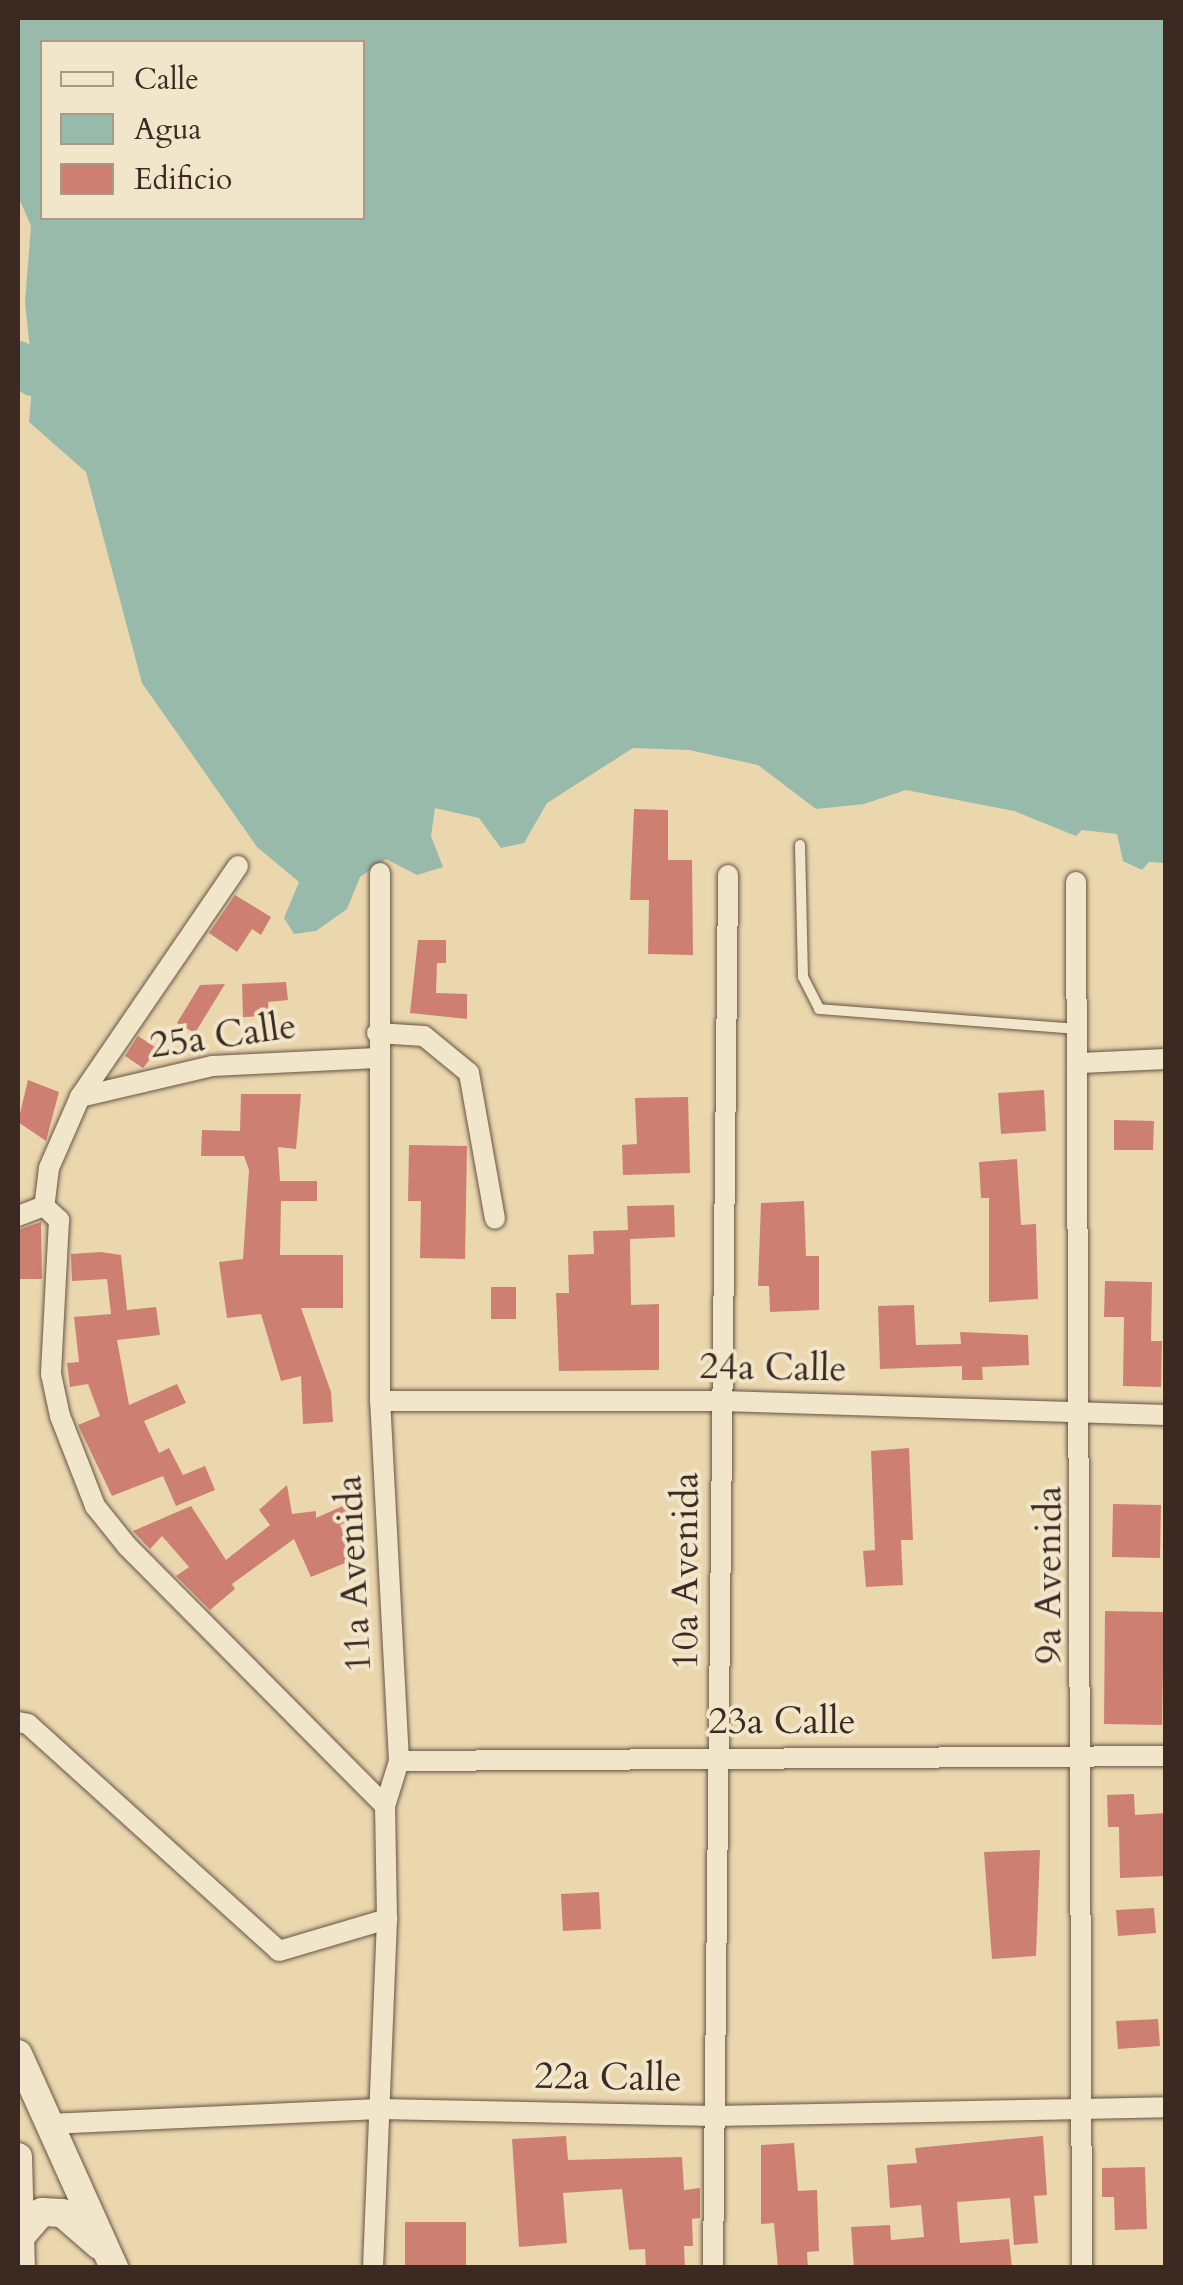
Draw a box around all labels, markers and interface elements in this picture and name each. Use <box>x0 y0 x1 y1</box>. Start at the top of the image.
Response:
legend <box>40 40 365 220</box>
text: Calle <box>134 59 199 100</box>
text: Agua <box>134 109 202 150</box>
text: Edificio <box>134 159 232 200</box>
street label: 25a Calle <box>147 1003 299 1069</box>
street label: 24a Calle <box>699 1344 847 1392</box>
street label: 10a Avenida <box>663 1472 709 1670</box>
street label: 11a Avenida <box>326 1474 382 1674</box>
street label: 9a Avenida <box>1026 1486 1072 1664</box>
street label: 23a Calle <box>708 1699 856 1745</box>
street label: 22a Calle <box>534 2054 682 2102</box>

